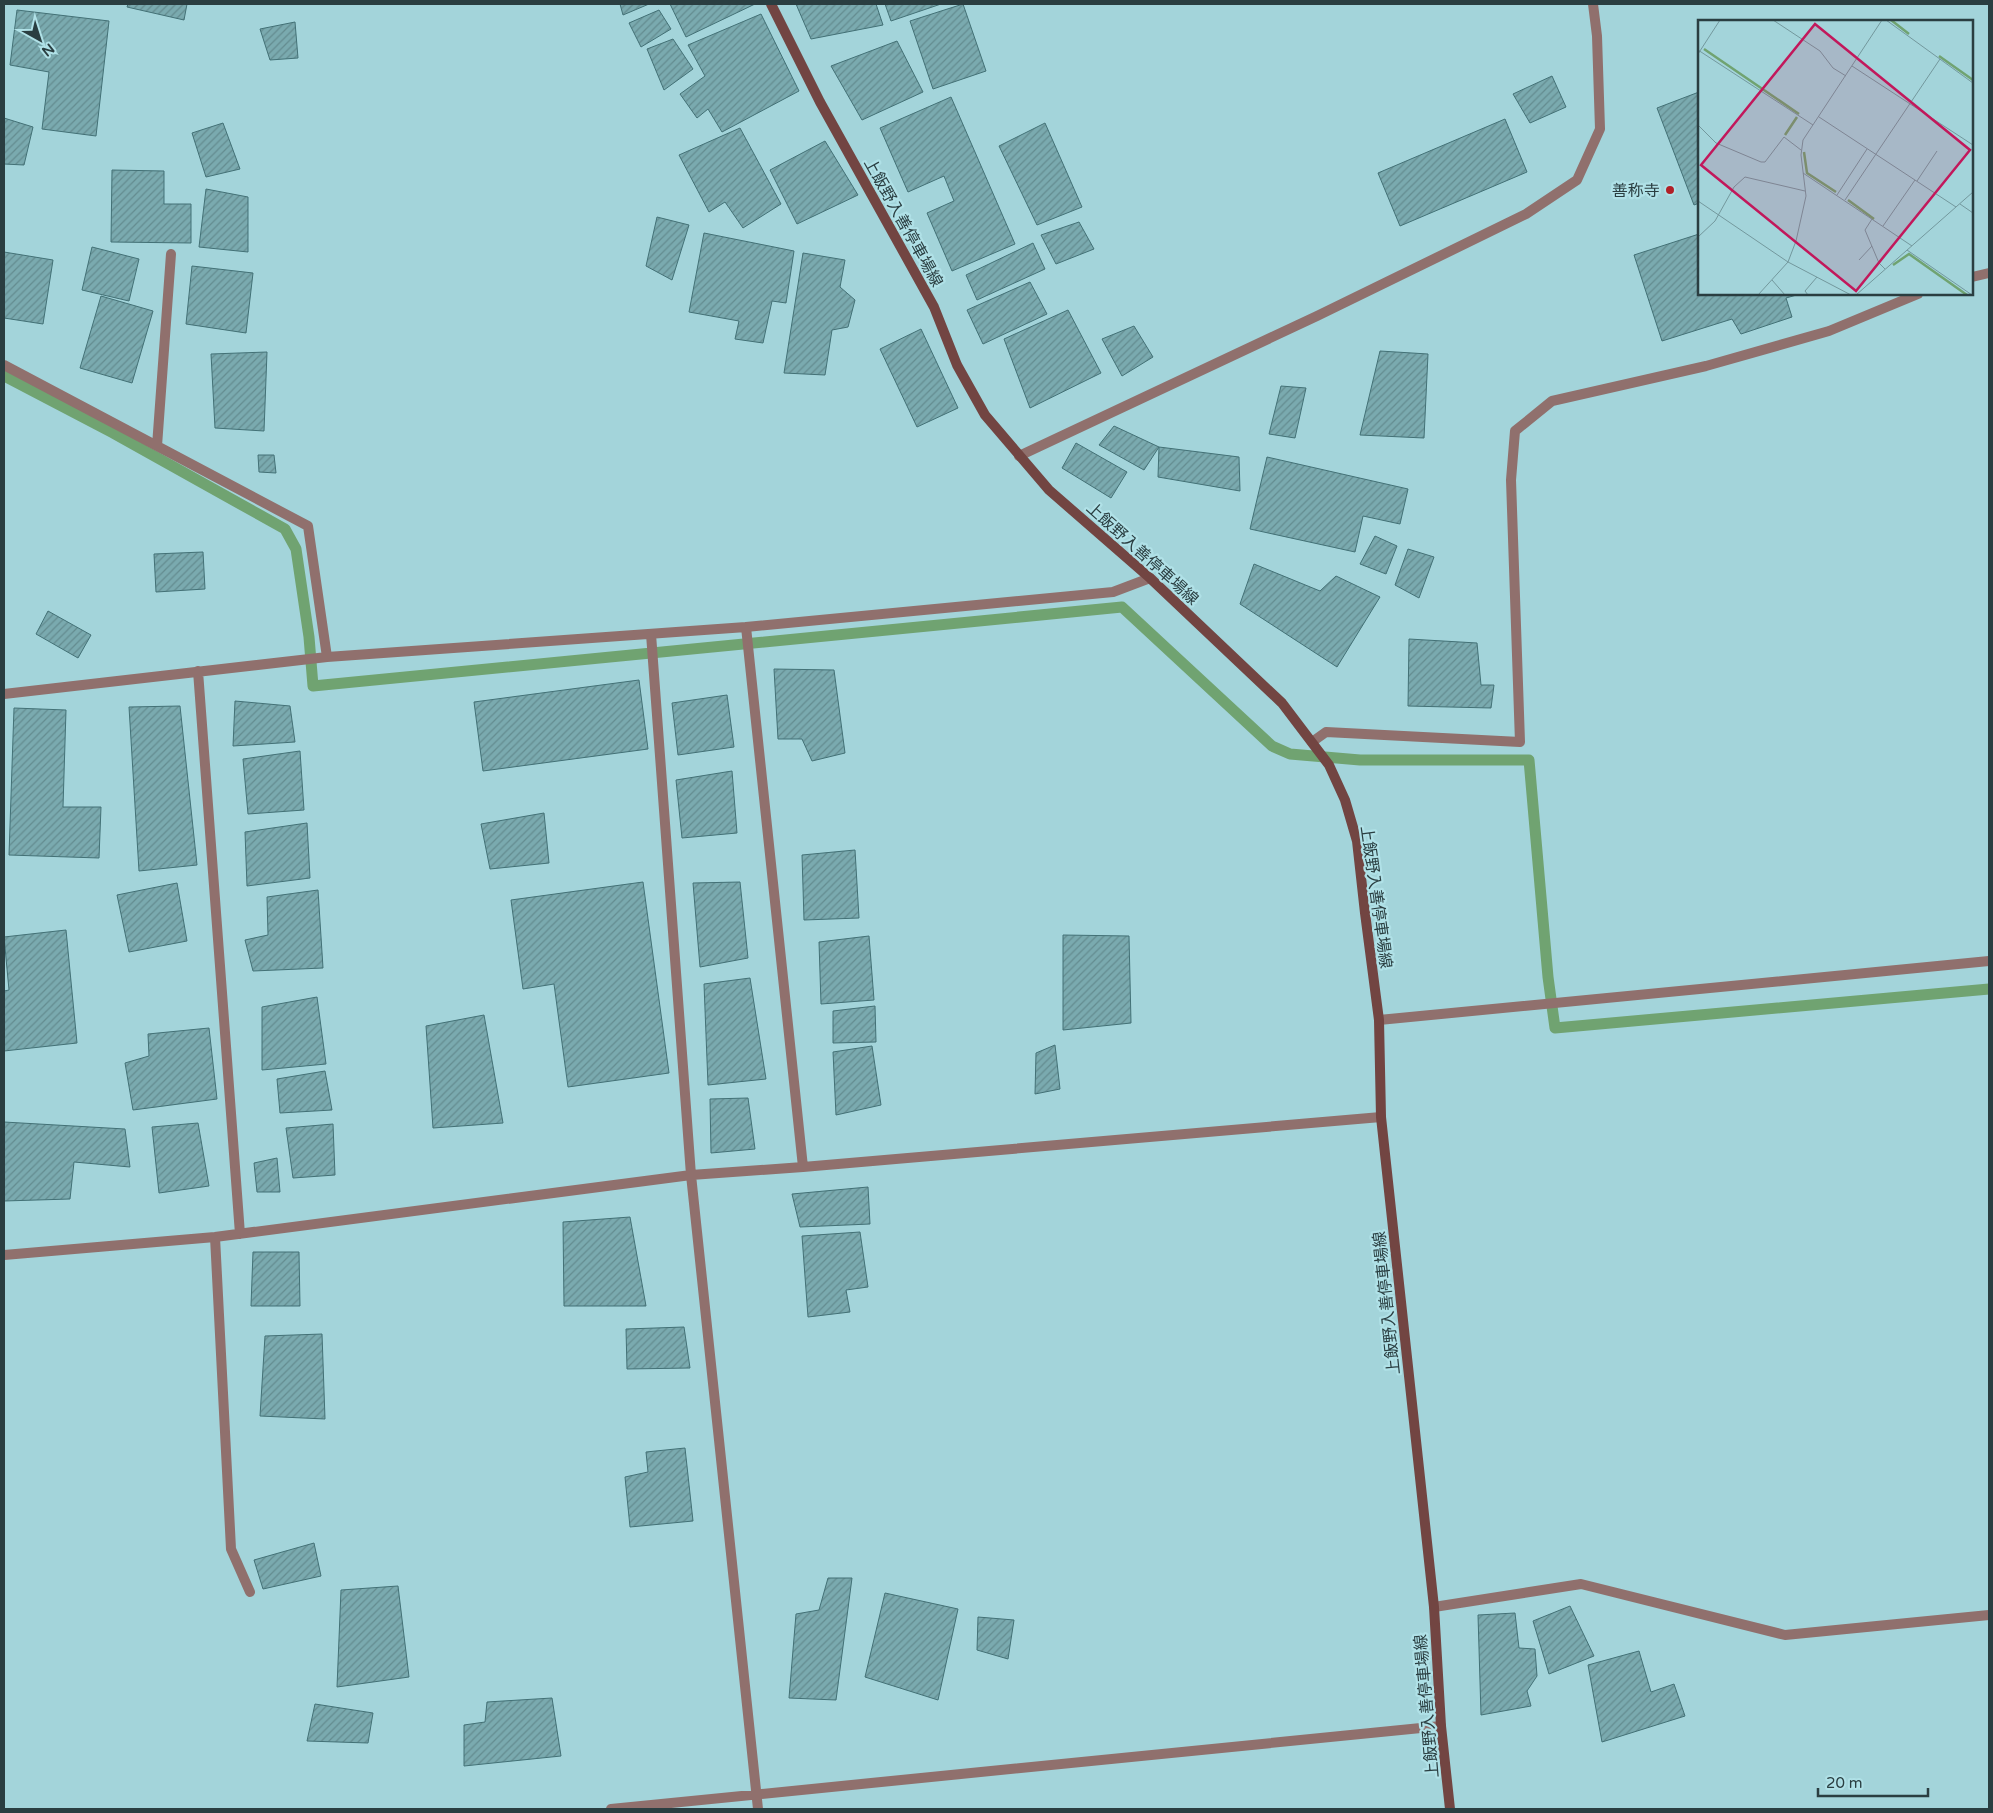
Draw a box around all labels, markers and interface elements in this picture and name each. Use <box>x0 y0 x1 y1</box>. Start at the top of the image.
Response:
north arrow <box>15 15 65 65</box>
inset map <box>1698 20 1973 295</box>
text: N <box>38 40 58 60</box>
street label: 上飯野入善停車場線 <box>859 155 947 290</box>
place label: 善称寺 <box>1612 181 1660 201</box>
marker: 善称寺 <box>1664 184 1676 196</box>
street label: 上飯野入善停車場線 <box>1082 498 1203 609</box>
street label: 上飯野入善停車場線 <box>1356 824 1396 970</box>
street label: 上飯野入善停車場線 <box>1370 1230 1404 1376</box>
street label: 上飯野入善停車場線 <box>1411 1633 1443 1779</box>
scale bar <box>1818 1766 1928 1798</box>
text: 20 m <box>1826 1774 1863 1792</box>

